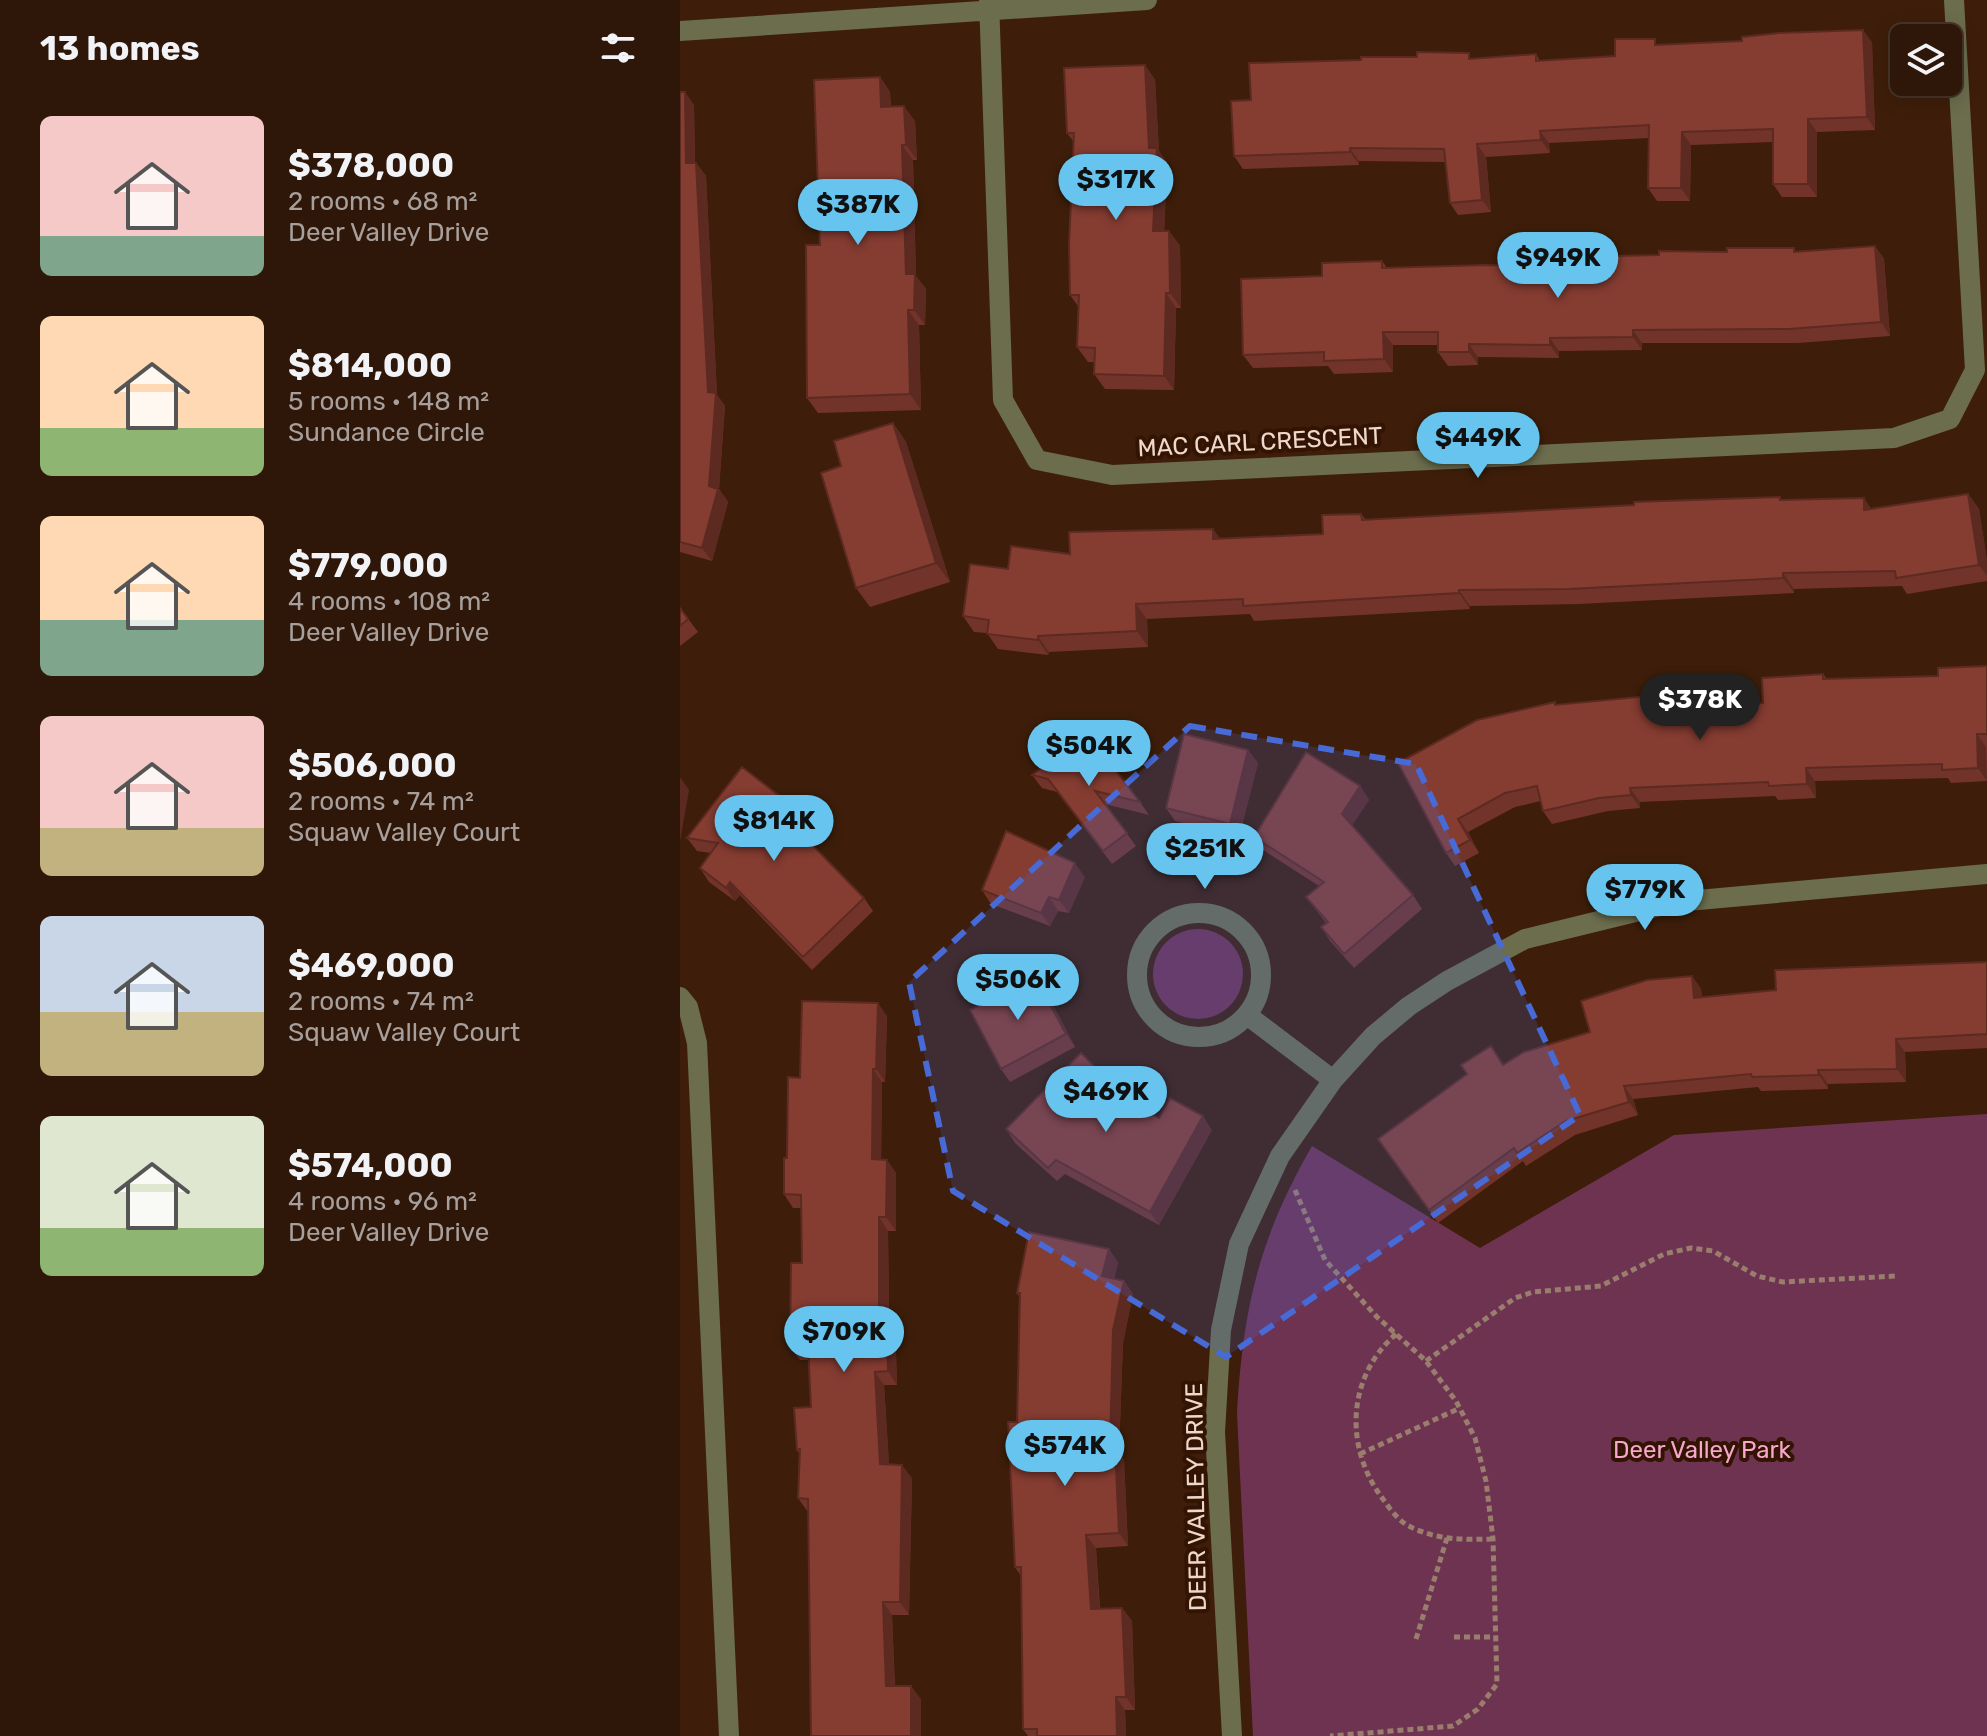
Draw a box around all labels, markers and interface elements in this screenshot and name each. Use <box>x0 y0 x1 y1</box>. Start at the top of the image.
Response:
map controls <box>1890 24 1962 96</box>
button: layers <box>1890 24 1962 96</box>
icon: filters <box>596 26 640 70</box>
text: 13 homes <box>40 28 200 69</box>
text: $378,000 <box>288 145 454 186</box>
icon: home <box>104 148 200 244</box>
pin: $317K <box>1060 154 1172 222</box>
text: $317K <box>1076 164 1156 195</box>
pin: $387K <box>802 179 914 247</box>
text: 2 rooms · 68 m² <box>288 186 477 217</box>
text: $387K <box>816 189 900 220</box>
text: Deer Valley Drive <box>288 217 489 248</box>
pin: $949K <box>1502 232 1614 300</box>
text: $949K <box>1515 242 1601 273</box>
text: $814,000 <box>288 345 452 386</box>
icon: home <box>104 348 200 444</box>
text: 5 rooms · 148 m² <box>288 386 489 417</box>
pin: $449K <box>1422 412 1534 480</box>
text: Sundance Circle <box>288 417 485 448</box>
street label: MAC CARL CRESCENT <box>1137 422 1383 462</box>
text: $449K <box>1435 422 1521 453</box>
text: $779,000 <box>288 545 448 586</box>
icon: home <box>104 548 200 644</box>
text: 4 rooms · 108 m² <box>288 586 490 617</box>
text: Deer Valley Drive <box>288 617 489 648</box>
pin: $378K <box>1644 674 1756 742</box>
text: $378K <box>1658 684 1742 715</box>
pin: $504K <box>1033 720 1145 788</box>
text: $504K <box>1046 730 1132 761</box>
text: $506,000 <box>288 745 457 786</box>
icon: home <box>104 748 200 844</box>
text: 2 rooms · 74 m² <box>288 786 474 817</box>
pin: $814K <box>718 795 830 863</box>
text: $814K <box>733 805 815 836</box>
text: Squaw Valley Court <box>288 817 520 848</box>
pin: $251K <box>1149 823 1261 891</box>
text: $251K <box>1164 833 1246 864</box>
pin: $779K <box>1589 864 1701 932</box>
text: $779K <box>1604 874 1686 905</box>
text: $469,000 <box>288 945 455 986</box>
icon: home <box>104 948 200 1044</box>
pin: $506K <box>962 954 1074 1022</box>
text: $506K <box>975 964 1061 995</box>
text: 2 rooms · 74 m² <box>288 986 474 1017</box>
text: Squaw Valley Court <box>288 1017 520 1048</box>
pin: $469K <box>1050 1066 1162 1134</box>
text: $469K <box>1063 1076 1149 1107</box>
text: $574,000 <box>288 1145 453 1186</box>
icon: home <box>104 1148 200 1244</box>
text: 4 rooms · 96 m² <box>288 1186 477 1217</box>
text: Deer Valley Drive <box>288 1217 489 1248</box>
pin: $709K <box>788 1306 900 1374</box>
text: $709K <box>802 1316 886 1347</box>
street label: DEER VALLEY DRIVE <box>1180 1382 1212 1612</box>
pin: $574K <box>1009 1420 1121 1488</box>
text: $574K <box>1023 1430 1107 1461</box>
park label: Deer Valley Park <box>1613 1436 1792 1464</box>

